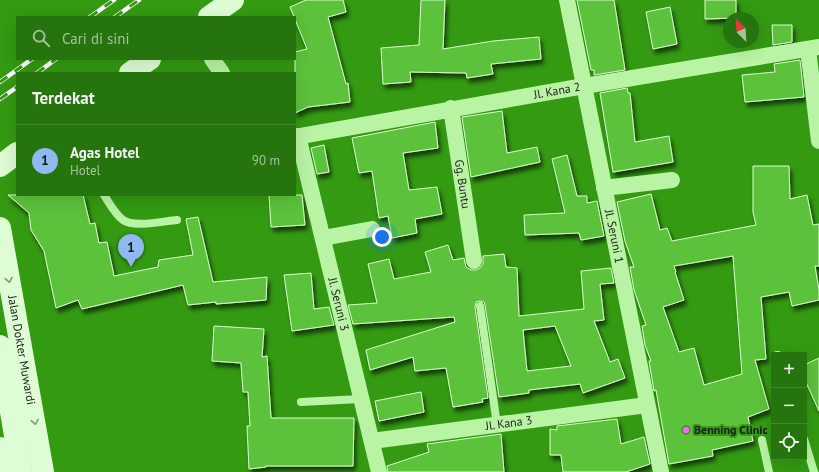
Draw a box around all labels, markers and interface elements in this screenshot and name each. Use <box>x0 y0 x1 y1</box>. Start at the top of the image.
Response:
north arrow <box>723 12 759 48</box>
search box <box>16 16 296 60</box>
icon: search <box>30 27 52 49</box>
text: Cari di sini <box>62 29 130 48</box>
street label: Jl. Kana 2 <box>531 79 581 102</box>
text: Terdekat <box>32 87 95 109</box>
text: Agas Hotel <box>70 143 139 162</box>
text: 1 <box>41 152 49 169</box>
text: 90 m <box>252 152 280 169</box>
street label: Gg. Buntu <box>452 159 474 210</box>
text: Hotel <box>70 162 100 179</box>
street label: Jl. Seruni 1 <box>602 207 627 264</box>
your location <box>372 227 392 247</box>
pin: 1 <box>118 234 144 267</box>
street label: Jl. Seruni 3 <box>325 275 353 332</box>
one-way arrow <box>5 277 13 283</box>
street label: Jalan Dokter Muwardi <box>5 293 39 406</box>
map controls <box>771 352 807 460</box>
button: + <box>771 352 807 388</box>
button: − <box>771 388 807 424</box>
street label: Jl. Kana 3 <box>483 412 533 433</box>
one-way arrow <box>30 419 38 425</box>
place label: Benning Clinic <box>694 422 768 437</box>
button: locate <box>771 424 807 460</box>
marker: Benning Clinic <box>681 425 691 435</box>

